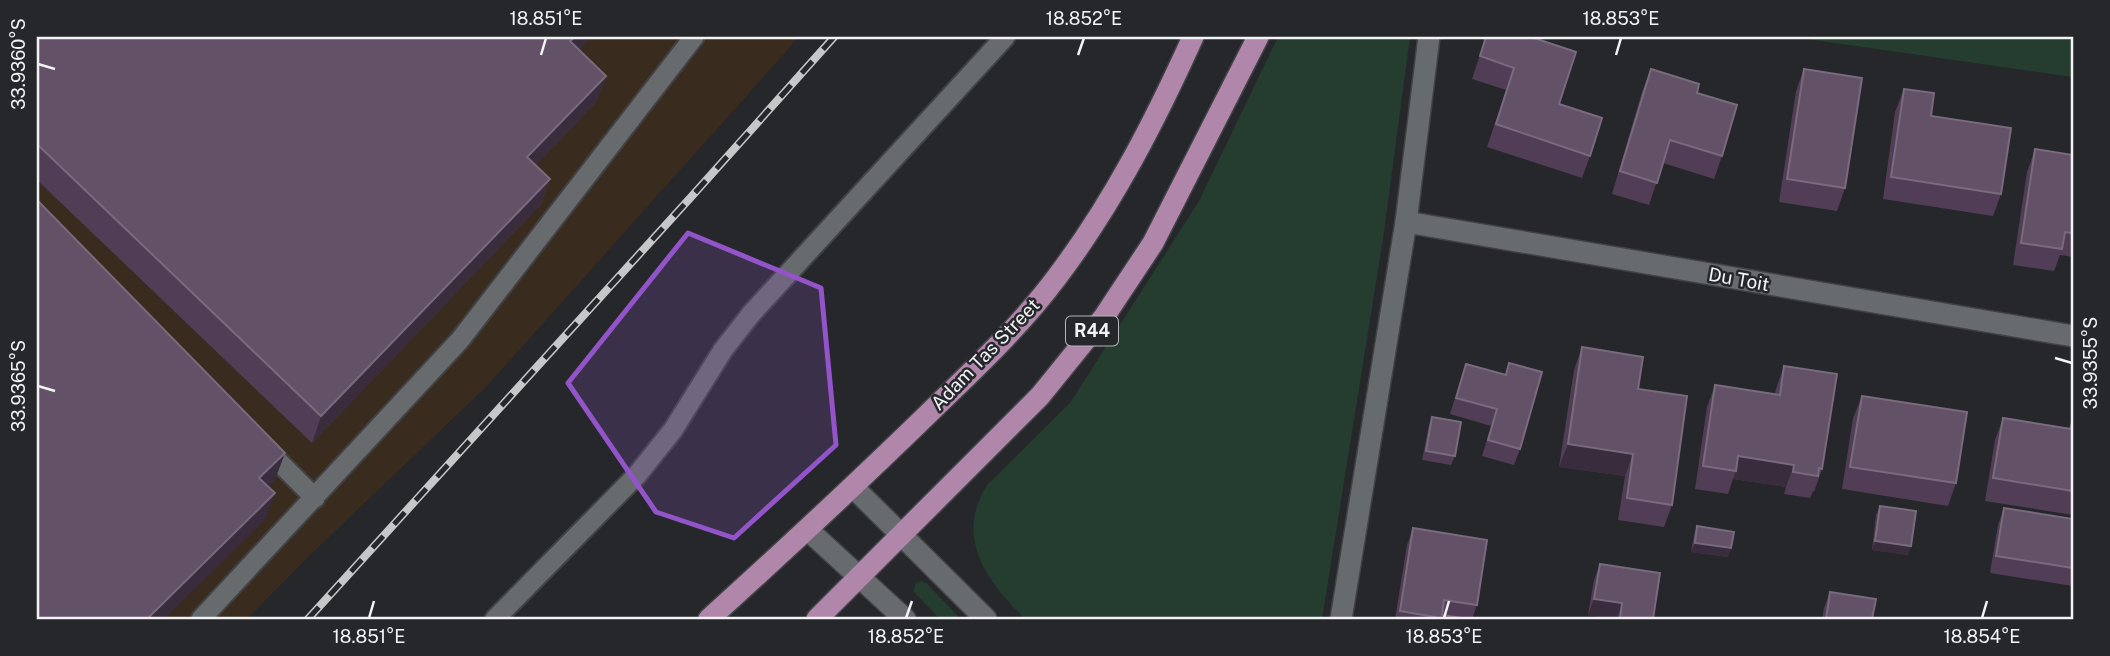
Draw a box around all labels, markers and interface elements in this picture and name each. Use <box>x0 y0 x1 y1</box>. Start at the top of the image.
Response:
text: 18.851°E <box>509 8 583 29</box>
text: 18.852°E <box>1046 8 1122 29</box>
text: 18.853°E <box>1582 8 1660 29</box>
text: 33.9360°S <box>8 18 29 110</box>
street label: Du Toit <box>1707 263 1771 295</box>
street label: Adam Tas Street <box>926 294 1044 414</box>
road number: R44 <box>1066 316 1118 346</box>
text: 33.9355°S <box>2080 317 2101 409</box>
text: 33.9365°S <box>8 340 29 432</box>
text: 18.851°E <box>332 626 406 647</box>
text: 18.852°E <box>868 626 944 647</box>
text: 18.853°E <box>1405 626 1483 647</box>
text: 18.854°E <box>1943 626 2021 647</box>

